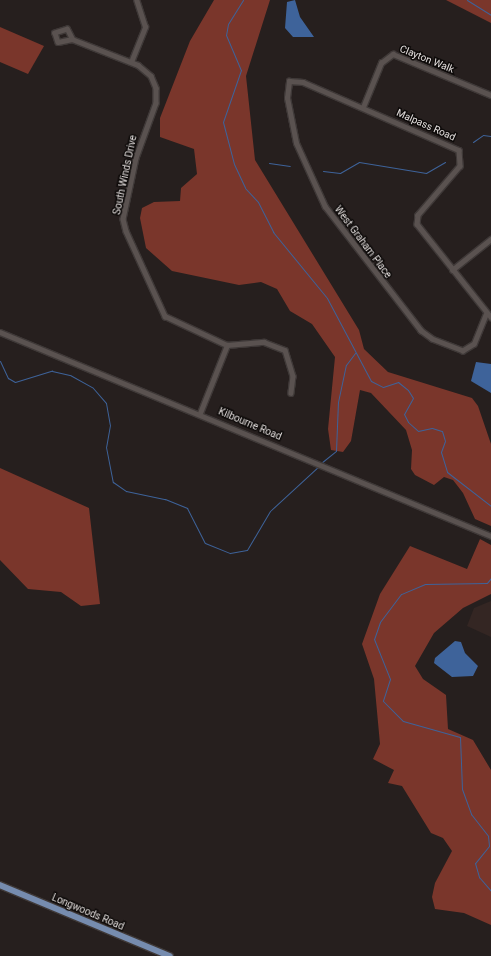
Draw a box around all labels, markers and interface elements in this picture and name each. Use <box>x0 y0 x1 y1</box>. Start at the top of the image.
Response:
street label: Clayton Walk <box>398 43 456 75</box>
street label: Malpass Road <box>395 107 457 143</box>
street label: South Winds Drive <box>111 134 139 216</box>
street label: West Graham Place <box>332 204 394 280</box>
street label: Kilbourne Road <box>217 405 283 443</box>
street label: Longwoods Road <box>50 891 126 933</box>

